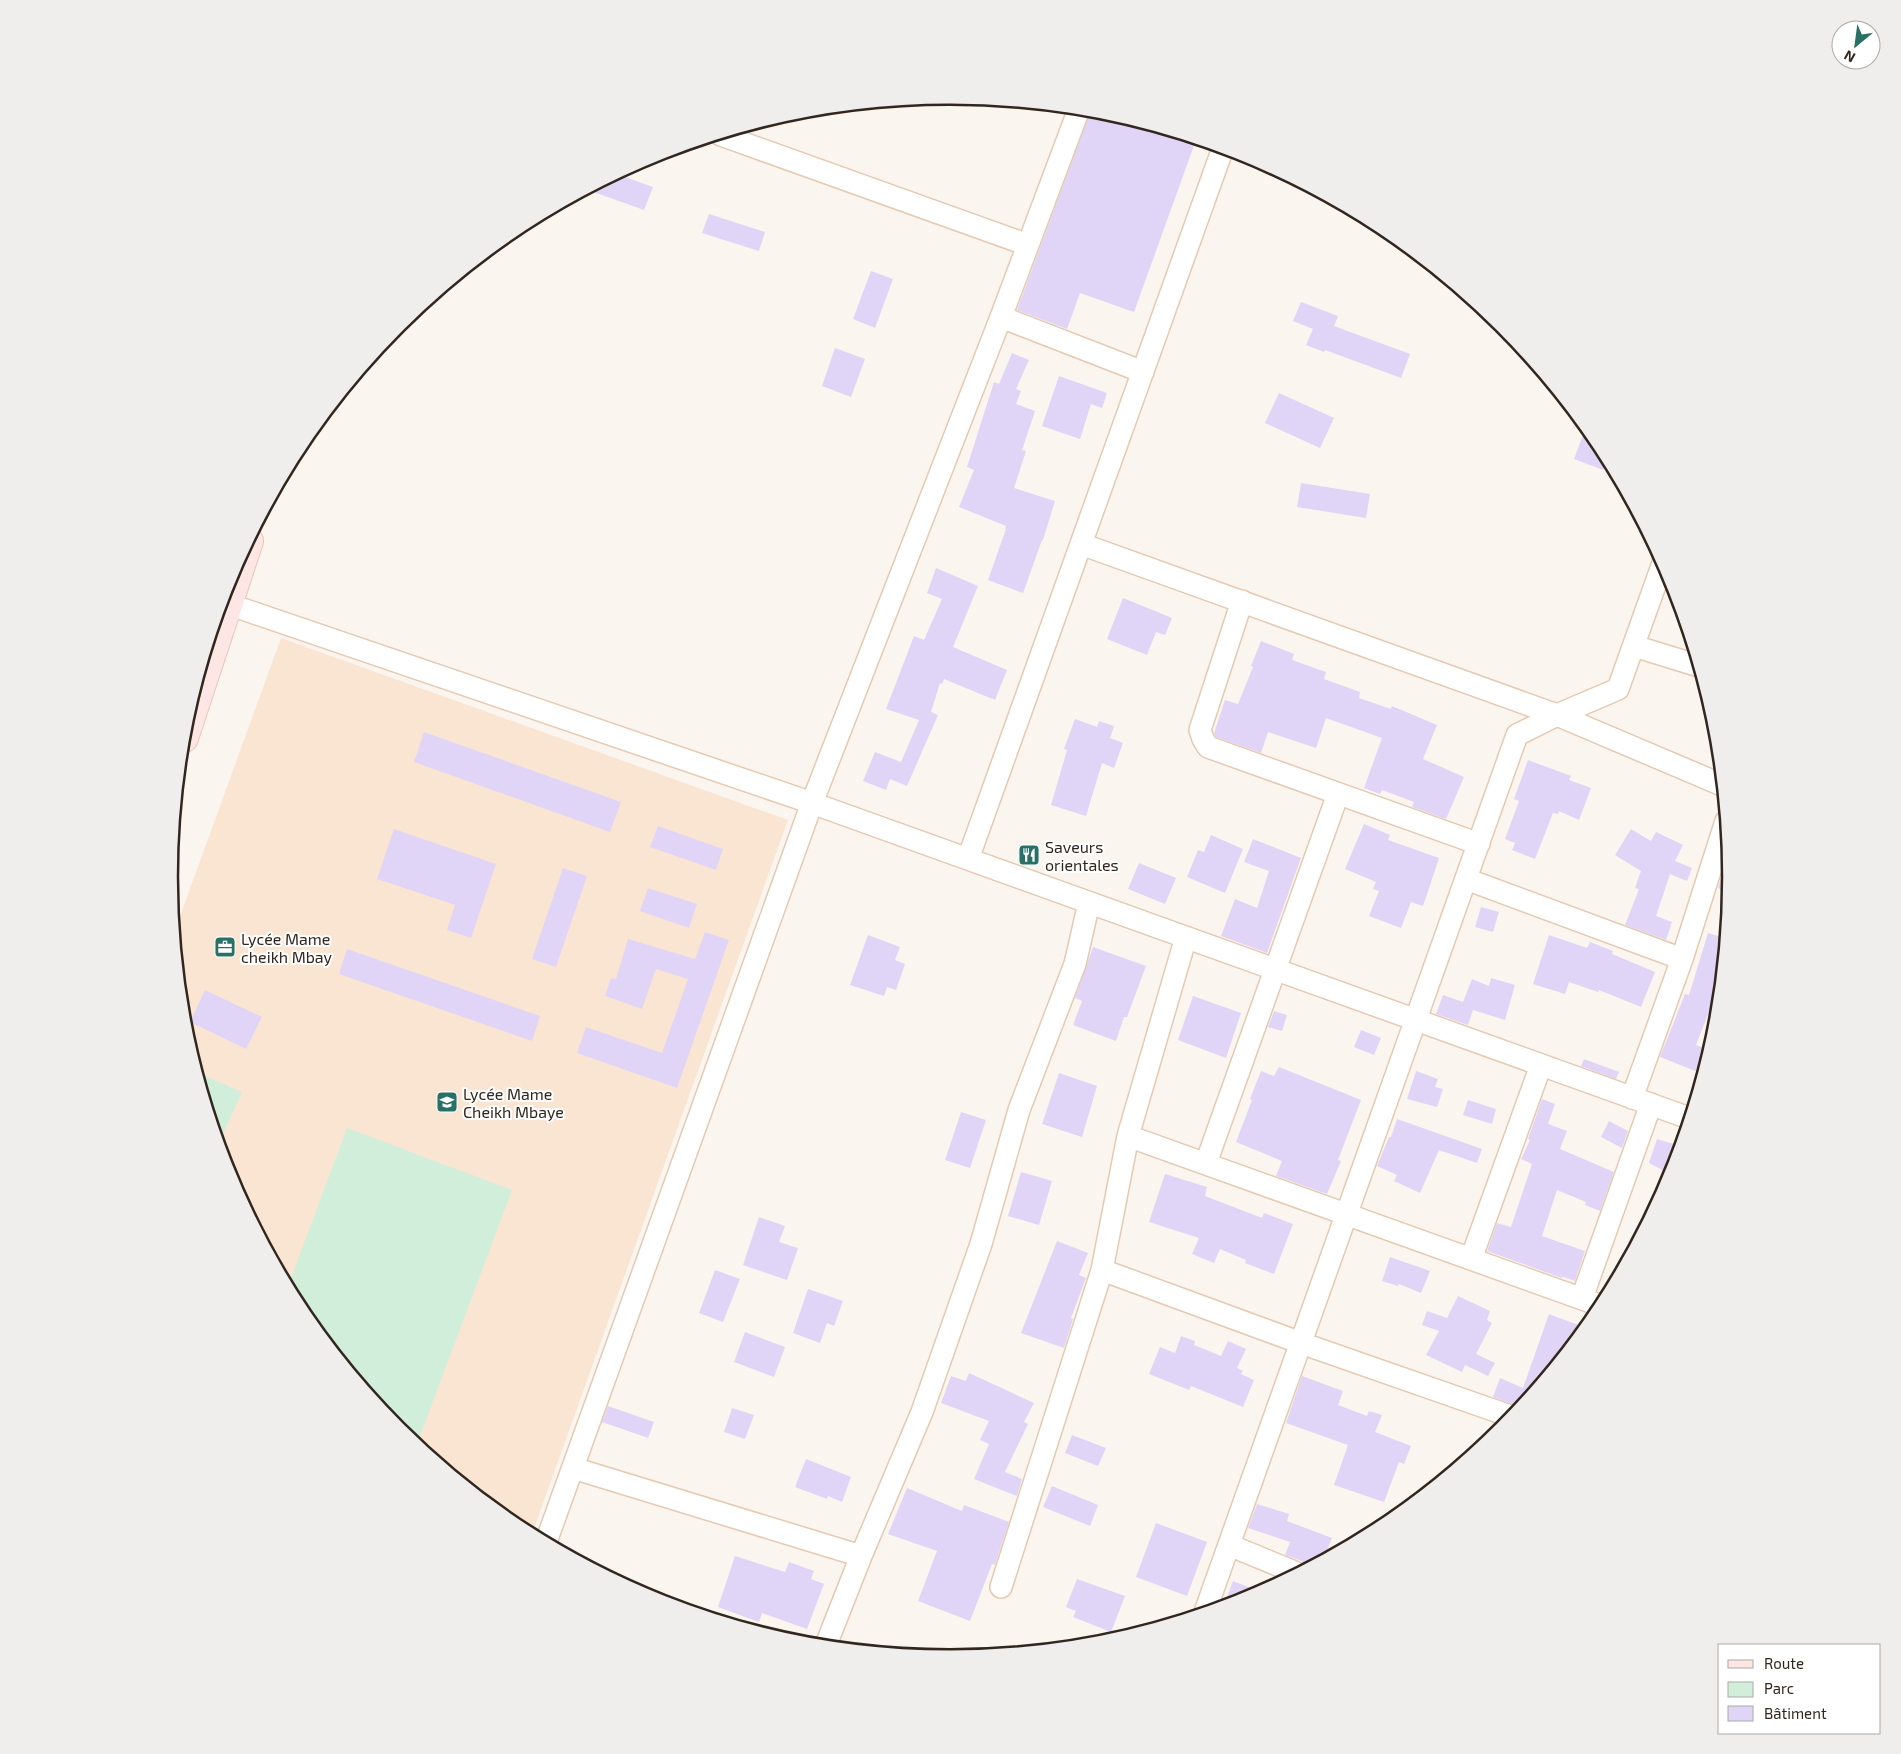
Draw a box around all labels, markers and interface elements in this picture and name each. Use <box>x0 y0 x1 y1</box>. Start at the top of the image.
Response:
north arrow <box>1831 20 1881 70</box>
text: N <box>1841 47 1858 67</box>
place label: Saveurs orientales <box>1045 837 1119 874</box>
restaurant icon: Saveurs orientales <box>1017 843 1041 867</box>
place label: Lycée Mame cheikh Mbay <box>241 929 333 966</box>
office icon: Lycée Mame cheikh Mbay <box>213 935 237 959</box>
place label: Lycée Mame Cheikh Mbaye <box>463 1084 564 1121</box>
school or university icon: Lycée Mame Cheikh Mbaye <box>435 1090 459 1114</box>
legend <box>1718 1644 1881 1734</box>
text: Route <box>1764 1654 1804 1672</box>
text: Parc <box>1764 1679 1794 1697</box>
text: Bâtiment <box>1764 1704 1827 1722</box>

